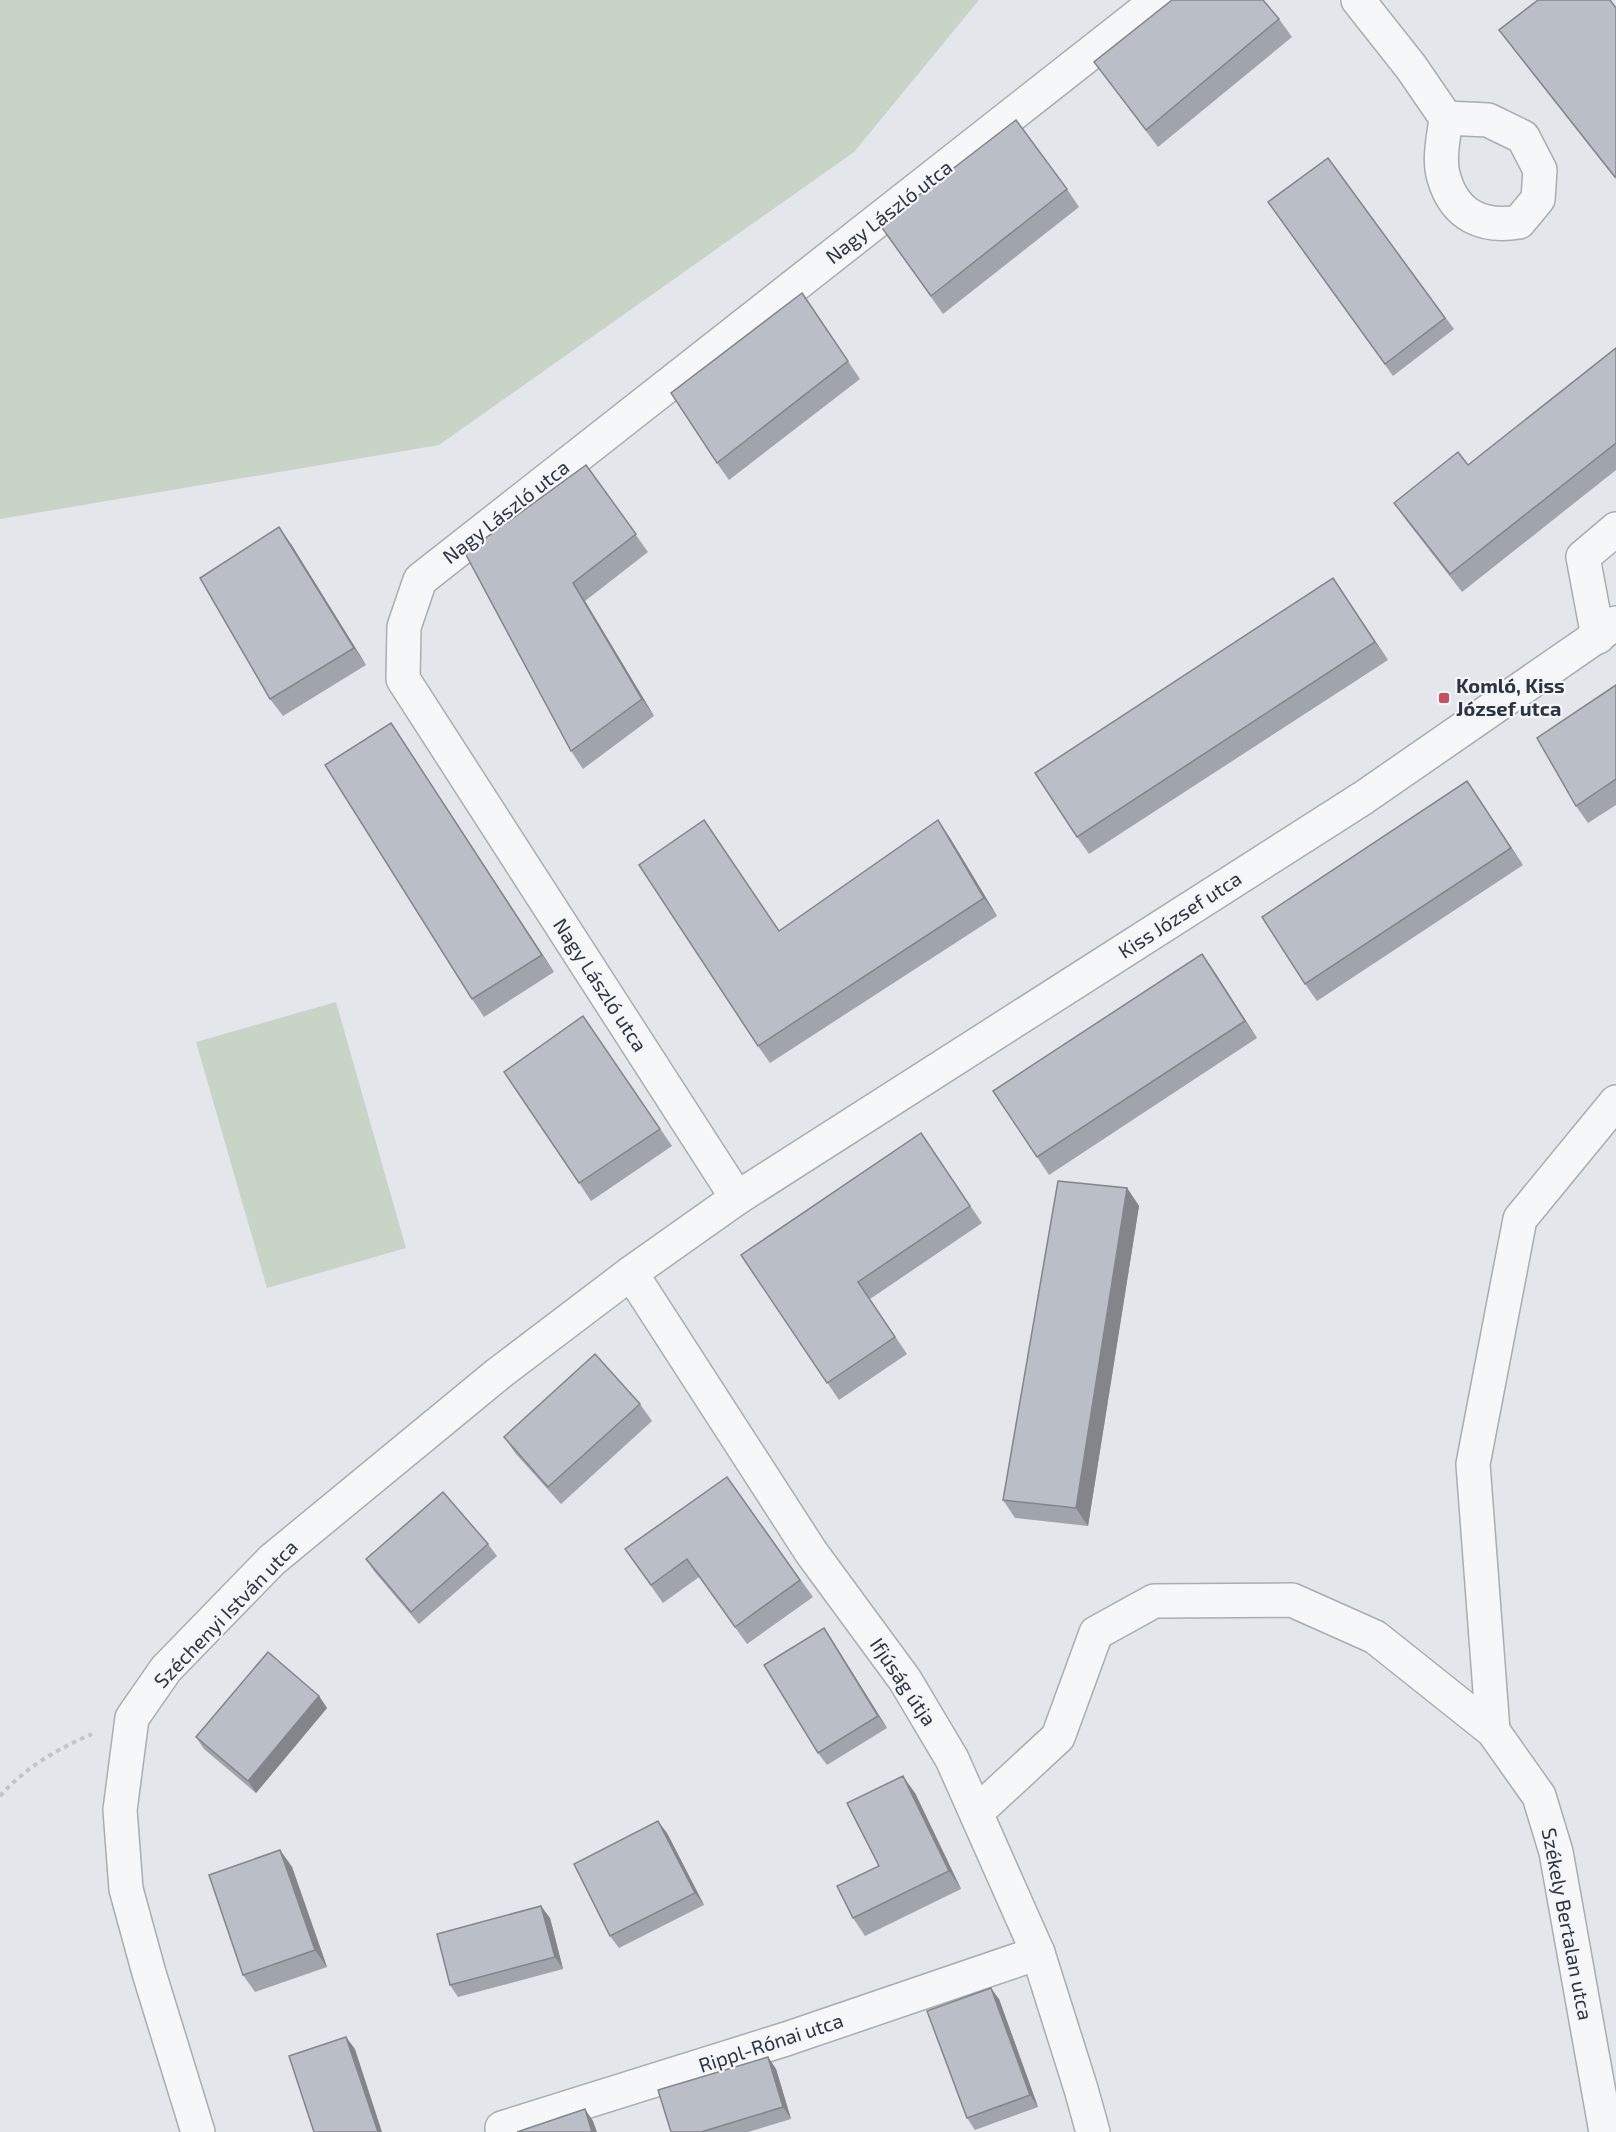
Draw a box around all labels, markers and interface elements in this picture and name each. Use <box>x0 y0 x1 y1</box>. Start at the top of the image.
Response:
street label: Nagy László utca <box>820 154 956 268</box>
street label: Nagy László utca <box>437 454 573 568</box>
place label: Komló, Kiss József utca <box>1456 673 1565 720</box>
marker: Komló, Kiss József utca <box>1437 691 1451 705</box>
street label: Kiss József utca <box>1113 865 1245 963</box>
street label: Nagy László utca <box>549 913 653 1056</box>
street label: Széchenyi István utca <box>148 1534 302 1692</box>
street label: Ifjúság útja <box>866 1633 942 1730</box>
street label: Székely Bertalan utca <box>1538 1826 1598 2022</box>
street label: Rippl-Rónai utca <box>695 2007 846 2077</box>

